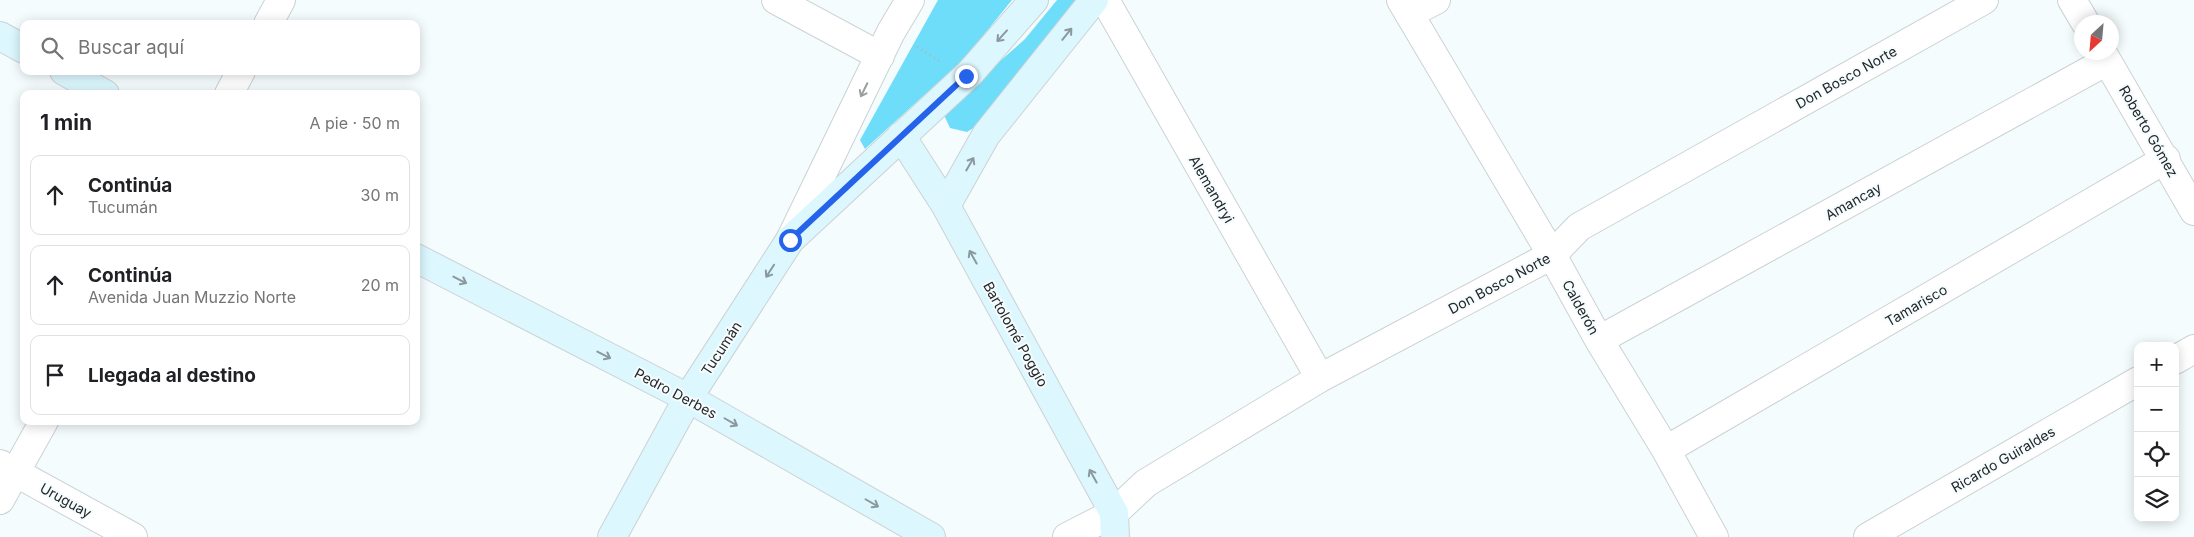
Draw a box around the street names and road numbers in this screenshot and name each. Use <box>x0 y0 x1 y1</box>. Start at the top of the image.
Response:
street label: Don Bosco Norte <box>1792 42 1900 112</box>
street label: Roberto Gómez <box>2116 82 2182 180</box>
street label: Alemandryi <box>1186 152 1238 226</box>
street label: Amancay <box>1822 179 1884 223</box>
street label: Don Bosco Norte <box>1445 249 1553 317</box>
street label: Calderón <box>1559 277 1603 337</box>
street label: Bartolomé Poggio <box>980 278 1052 390</box>
street label: Tamarisco <box>1882 280 1950 330</box>
street label: Tucumán <box>697 318 745 378</box>
street label: Pedro Derbes <box>632 364 720 422</box>
street label: Ricardo Guiraldes <box>1948 422 2058 496</box>
street label: Uruguay <box>37 479 95 521</box>

